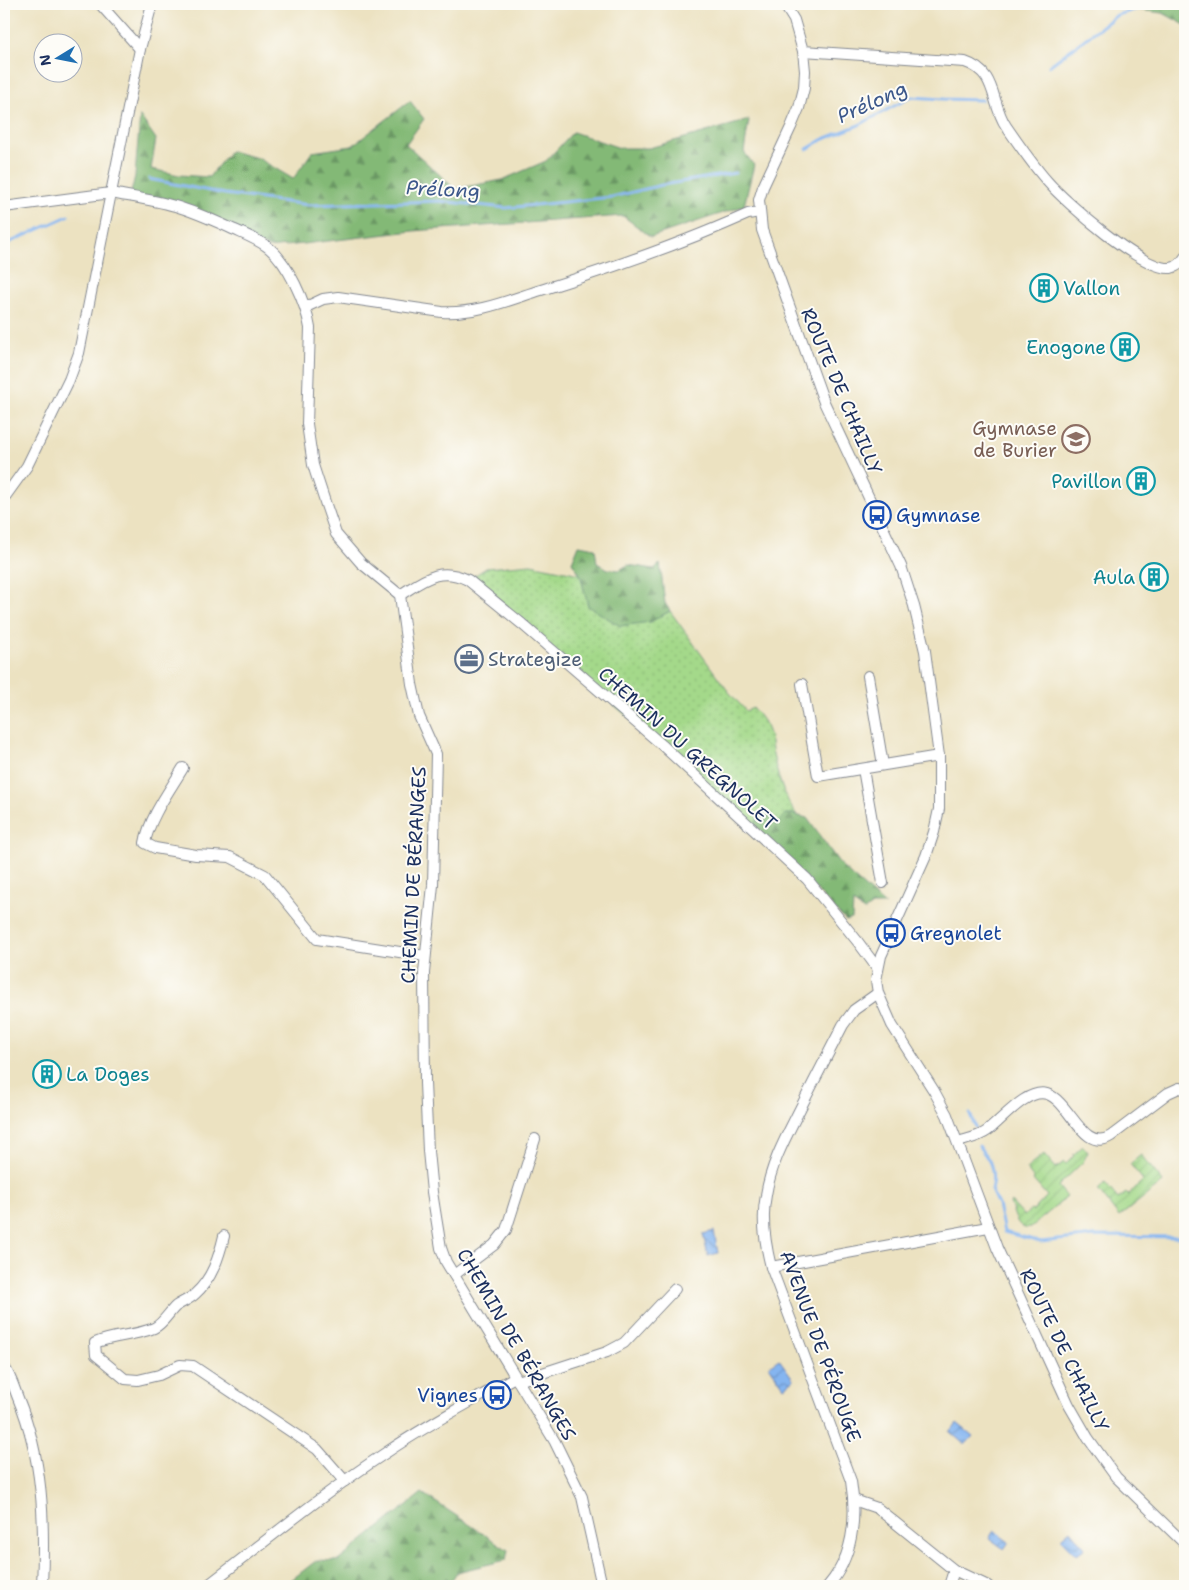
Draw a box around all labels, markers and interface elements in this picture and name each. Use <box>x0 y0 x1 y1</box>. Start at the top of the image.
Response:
north arrow <box>32 32 82 82</box>
text: N <box>35 53 55 67</box>
water label: Prélong <box>833 75 911 129</box>
water label: Prélong <box>405 174 481 204</box>
building icon: Vallon <box>1029 273 1059 303</box>
place label: Vallon <box>1063 276 1120 301</box>
street label: ROUTE DE CHAILLY <box>795 304 888 479</box>
building icon: Enogone <box>1110 332 1140 362</box>
place label: Enogone <box>1026 335 1106 360</box>
place label: Gymnase de Burier <box>972 416 1057 463</box>
school or university icon: Gymnase de Burier <box>1061 424 1091 454</box>
building icon: Pavillon <box>1126 466 1156 496</box>
place label: Pavillon <box>1051 469 1122 494</box>
bus stop icon: Gymnase <box>862 500 892 530</box>
place label: Gymnase <box>896 503 981 528</box>
building icon: Aula <box>1139 562 1169 592</box>
place label: Aula <box>1093 565 1135 590</box>
office icon: Strategize <box>454 644 484 674</box>
place label: Strategize <box>488 647 582 672</box>
street label: CHEMIN DU GREGNOLET <box>593 661 783 836</box>
street label: CHEMIN DE BÉRANGES <box>394 766 432 984</box>
bus stop icon: Gregnolet <box>876 918 906 948</box>
place label: Gregnolet <box>910 921 1002 946</box>
building icon: La Doges <box>32 1059 62 1089</box>
place label: La Doges <box>66 1062 150 1087</box>
street label: CHEMIN DE BÉRANGES <box>451 1243 583 1445</box>
street label: AVENUE DE PÉROUGE <box>774 1247 868 1446</box>
street label: ROUTE DE CHAILLY <box>1014 1265 1115 1436</box>
bus stop icon: Vignes <box>482 1380 512 1410</box>
place label: Vignes <box>417 1383 478 1408</box>

